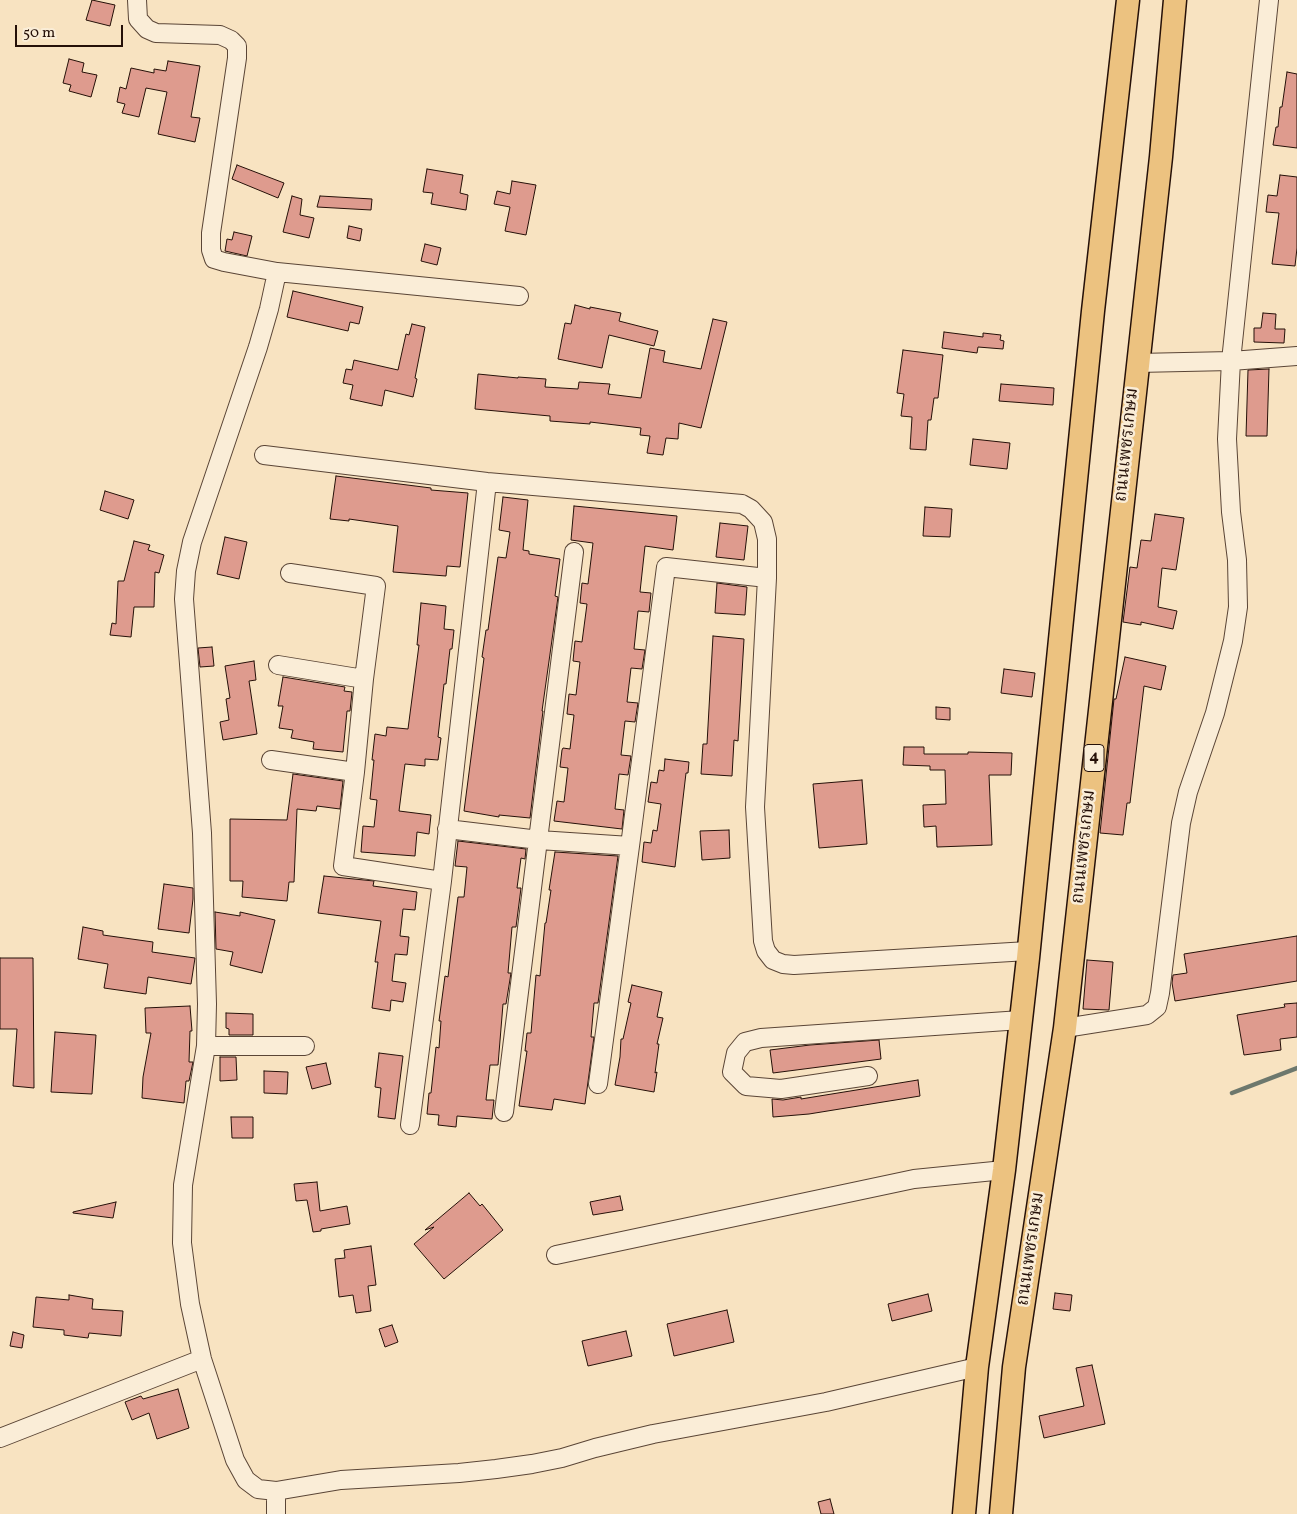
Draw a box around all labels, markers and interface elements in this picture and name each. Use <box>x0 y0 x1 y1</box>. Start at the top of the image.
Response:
scale bar <box>18 15 125 47</box>
text: 50 m <box>23 23 55 44</box>
street label: ถนนเพชรเกษม <box>1111 387 1145 503</box>
road number: 4 <box>1084 744 1104 771</box>
street label: ถนนเพชรเกษม <box>1068 789 1102 905</box>
street label: ถนนเพชรเกษม <box>1013 1191 1051 1307</box>

